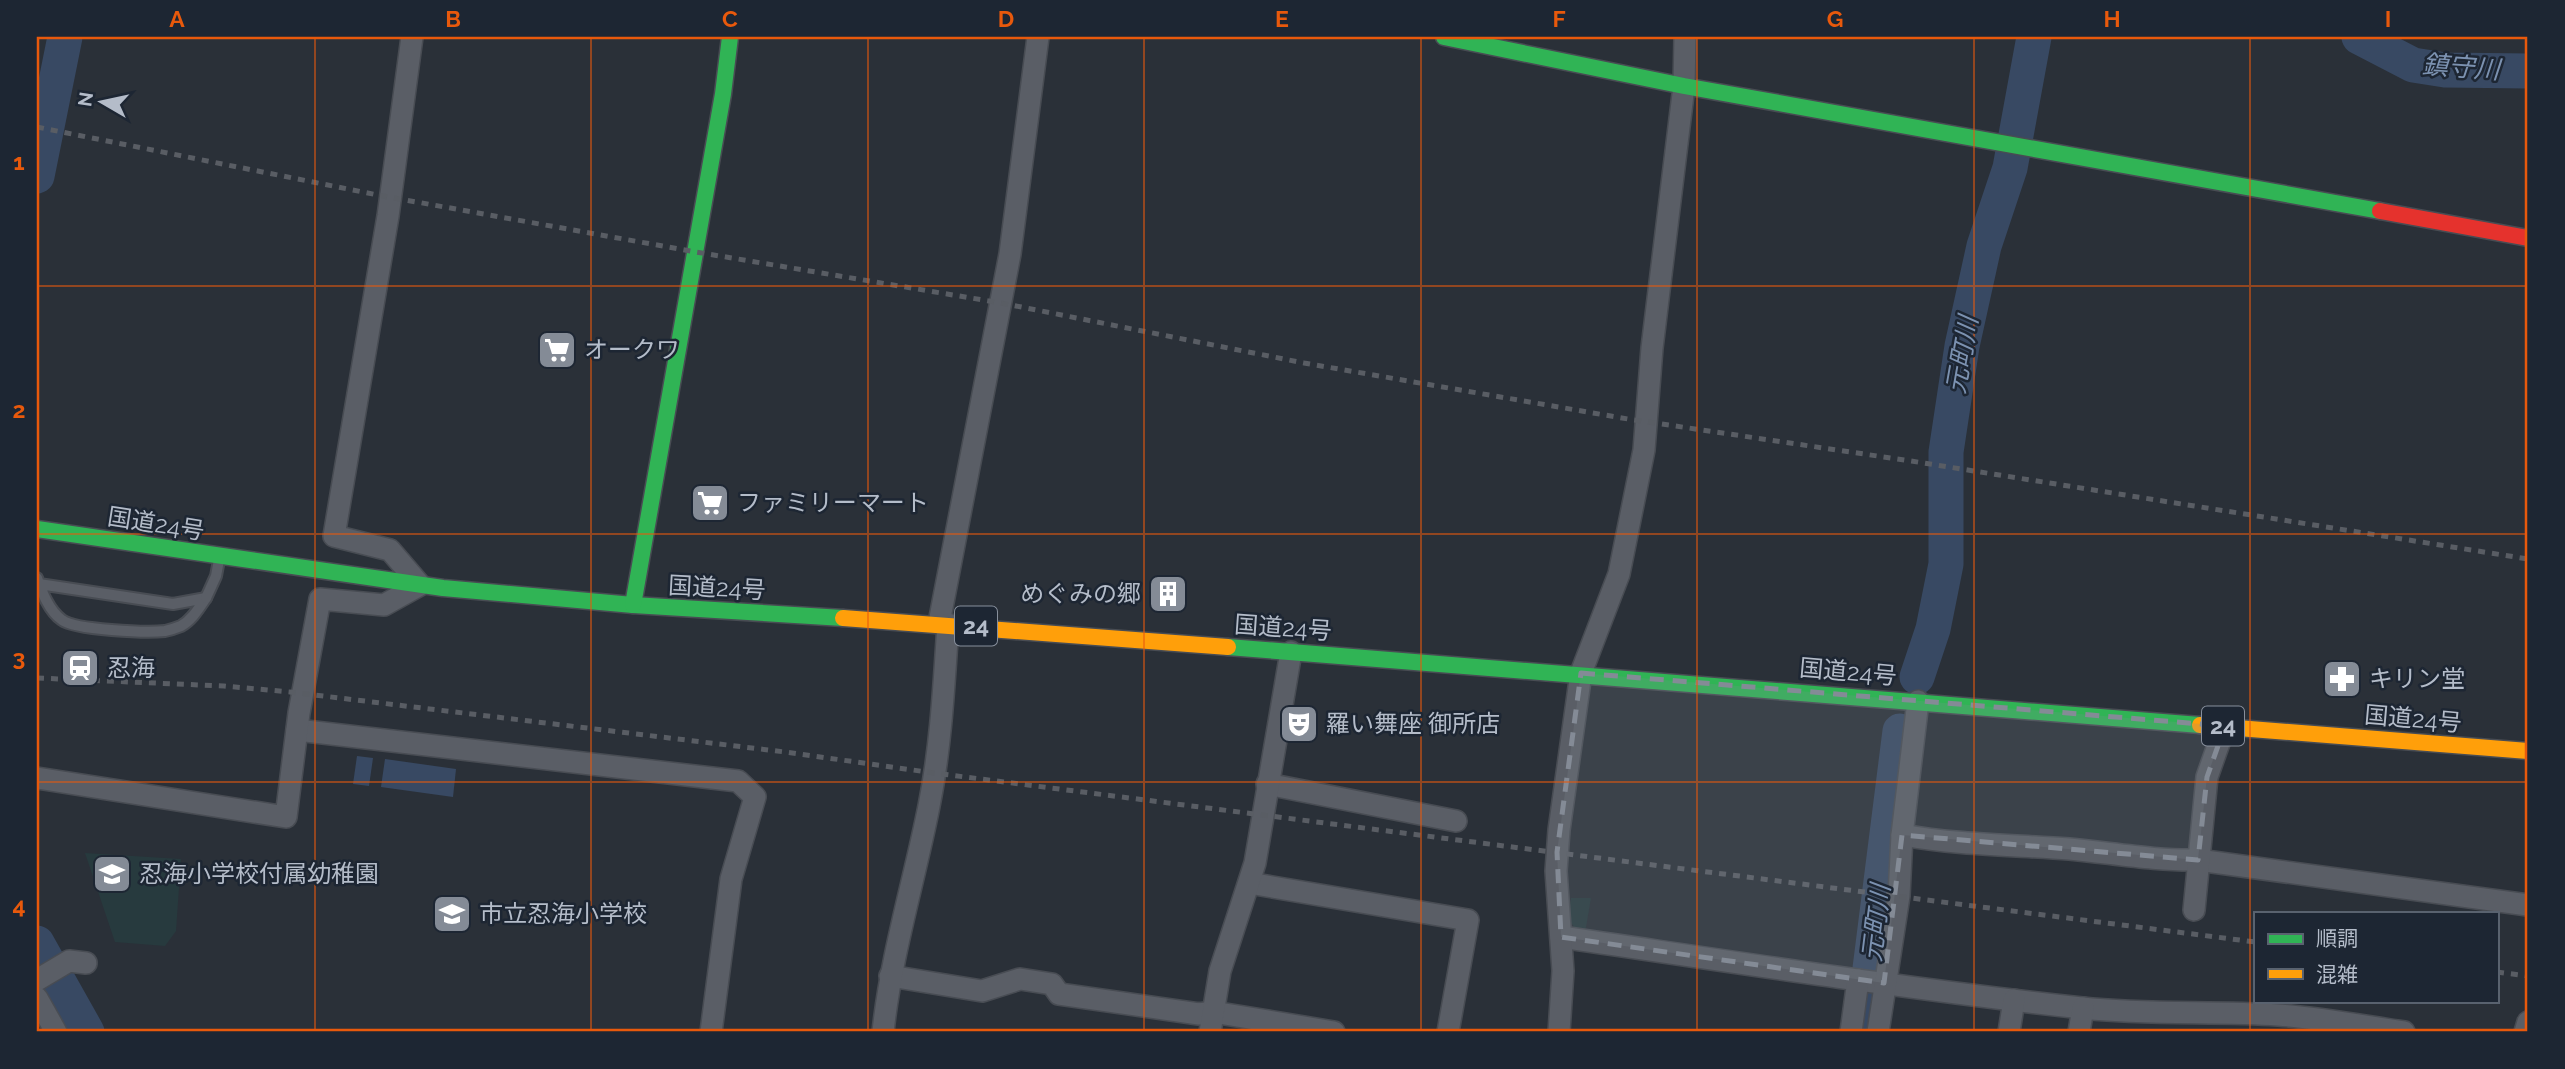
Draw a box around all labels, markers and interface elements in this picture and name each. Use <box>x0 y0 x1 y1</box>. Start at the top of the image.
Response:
text: A <box>169 5 185 32</box>
text: B <box>445 5 461 32</box>
text: C <box>722 5 738 32</box>
text: D <box>998 5 1014 32</box>
text: E <box>1275 5 1289 32</box>
text: F <box>1552 5 1566 32</box>
text: G <box>1827 5 1843 32</box>
text: H <box>2103 5 2121 32</box>
text: I <box>2385 5 2391 32</box>
water label: 鎮守川 <box>2421 49 2504 85</box>
north arrow <box>66 66 136 136</box>
text: N <box>73 90 97 108</box>
text: 1 <box>13 148 25 175</box>
water label: 元町川 <box>1940 311 1984 396</box>
supermarket icon: オークワ <box>536 329 578 371</box>
place label: オークワ <box>584 335 680 364</box>
text: 2 <box>13 396 25 423</box>
supermarket icon: ファミリーマート <box>689 482 731 524</box>
place label: ファミリーマート <box>737 488 929 517</box>
street label: 国道24号 <box>106 502 207 545</box>
street label: 国道24号 <box>668 570 767 605</box>
building icon: めぐみの郷 <box>1147 573 1189 615</box>
place label: めぐみの郷 <box>1020 579 1141 608</box>
road number: 24 <box>955 606 997 646</box>
street label: 国道24号 <box>1233 610 1333 645</box>
text: 3 <box>13 644 25 671</box>
station icon: 忍海 <box>59 647 101 689</box>
place label: 忍海 <box>107 653 155 682</box>
street label: 国道24号 <box>1798 653 1898 690</box>
pharmacy icon: キリン堂 <box>2321 658 2363 700</box>
place label: キリン堂 <box>2369 664 2465 693</box>
street label: 国道24号 <box>2363 700 2463 737</box>
theatre icon: 羅い舞座 御所店 <box>1278 703 1320 745</box>
road number: 24 <box>2202 706 2244 746</box>
place label: 羅い舞座 御所店 <box>1326 709 1500 738</box>
school or university icon: 忍海小学校付属幼稚園 <box>91 853 133 895</box>
place label: 忍海小学校付属幼稚園 <box>139 859 379 888</box>
water label: 元町川 <box>1856 879 1896 964</box>
text: 4 <box>12 892 26 919</box>
school or university icon: 市立忍海小学校 <box>431 893 473 935</box>
place label: 市立忍海小学校 <box>479 899 647 928</box>
legend <box>2254 912 2498 1002</box>
text: 順調 <box>2316 926 2358 951</box>
text: 混雑 <box>2316 962 2358 987</box>

